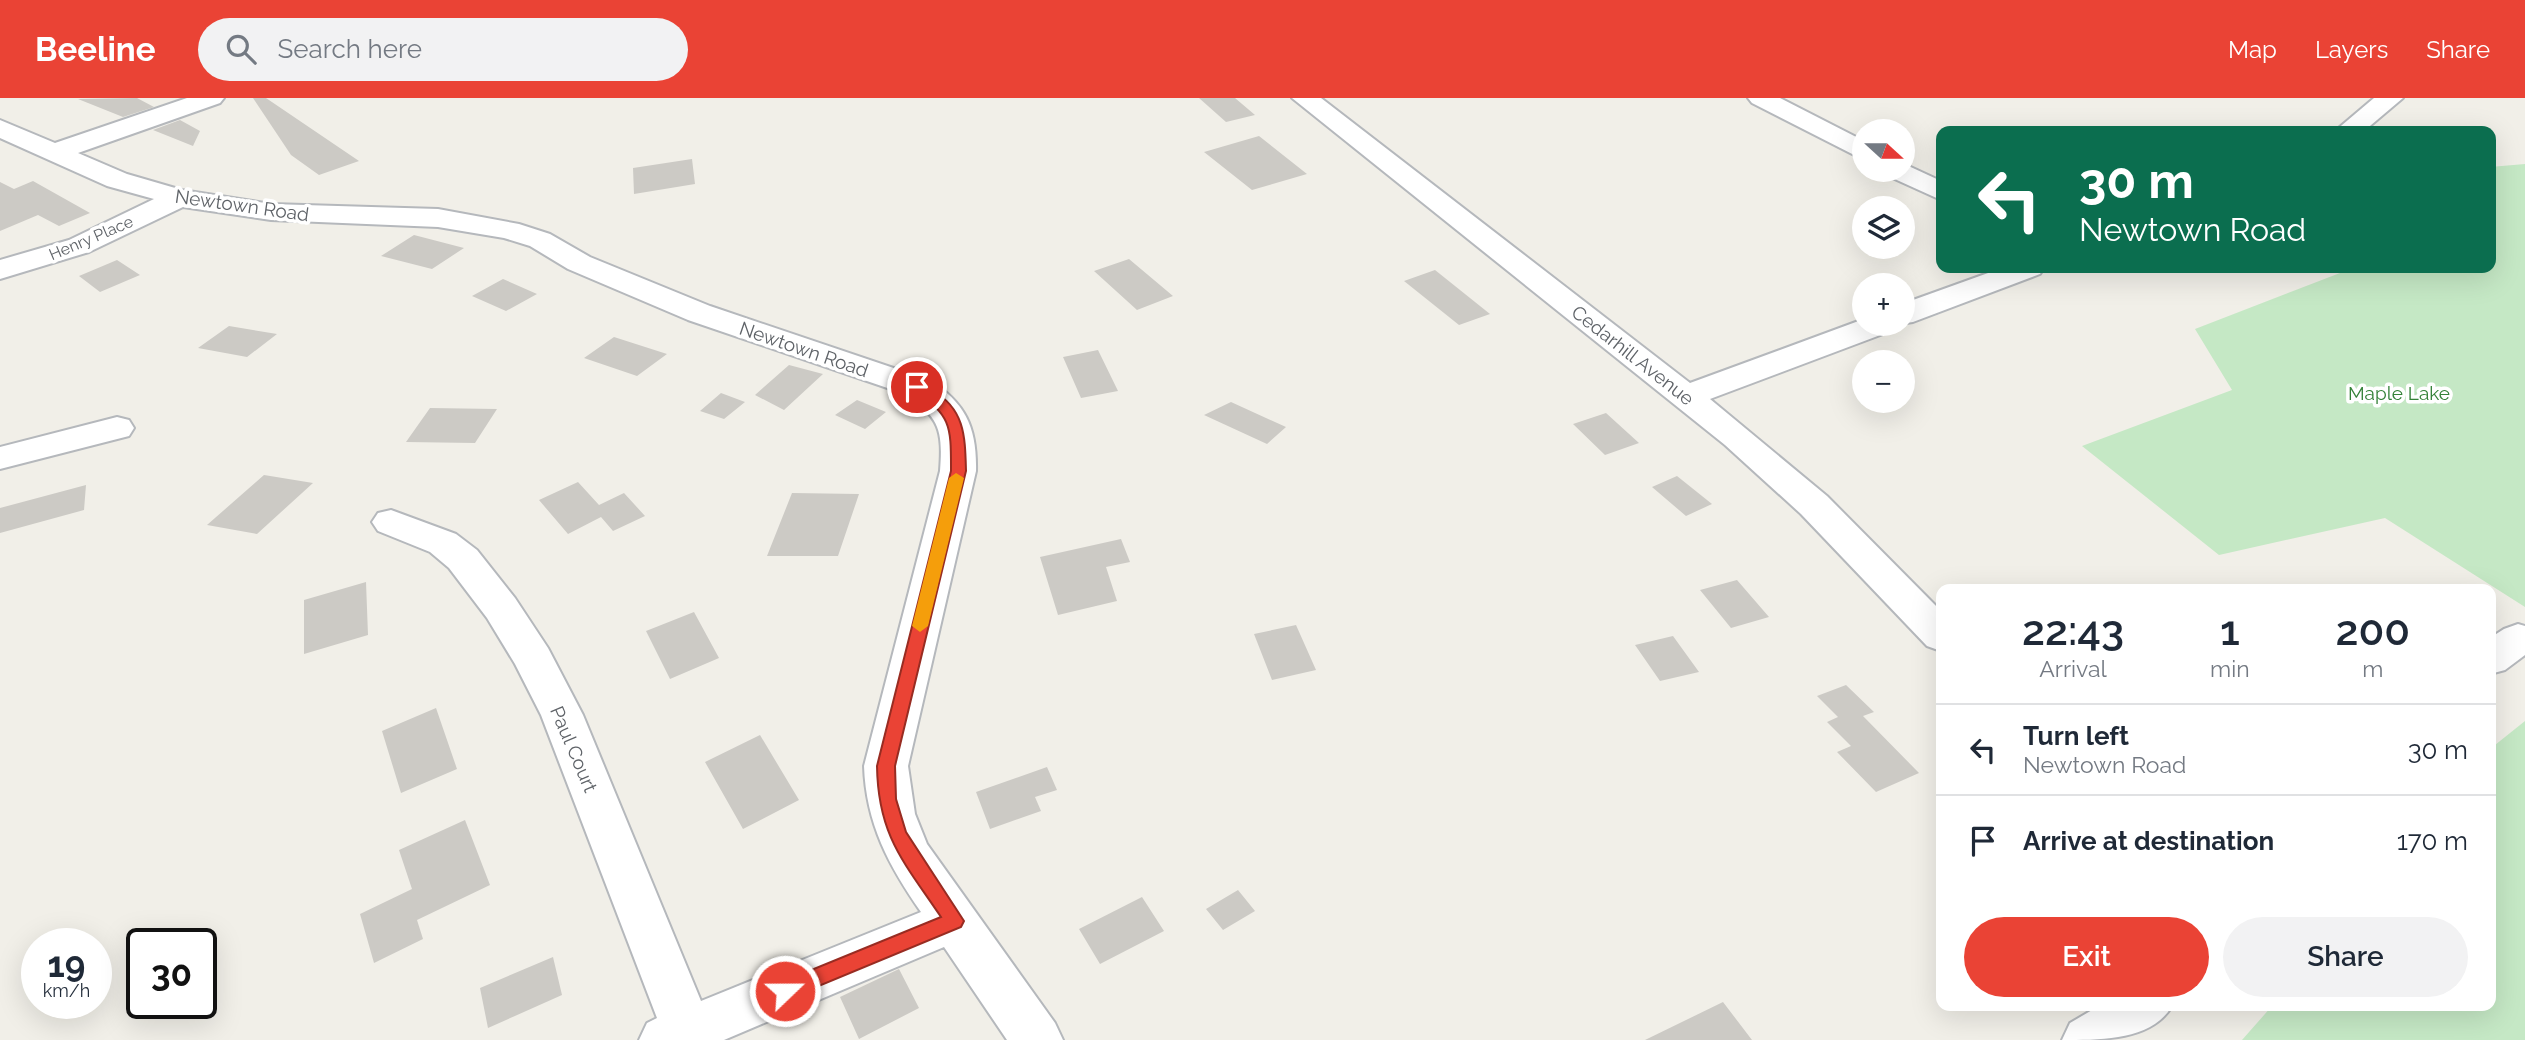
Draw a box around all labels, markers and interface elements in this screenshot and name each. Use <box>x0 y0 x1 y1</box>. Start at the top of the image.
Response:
search box <box>198 18 688 81</box>
text: Beeline <box>35 30 156 69</box>
icon: search <box>222 30 260 68</box>
text: Search here <box>278 34 422 64</box>
text: Map <box>2228 35 2277 64</box>
text: Layers <box>2315 35 2388 64</box>
text: Share <box>2426 35 2490 64</box>
north arrow <box>1852 119 1914 182</box>
map controls <box>1852 119 1915 413</box>
text: 30 m <box>2079 152 2194 209</box>
icon: left <box>1964 154 2055 245</box>
street label: Newtown Road <box>174 185 310 225</box>
button: layers <box>1852 196 1915 259</box>
text: Newtown Road <box>2079 211 2306 248</box>
street label: Henry Place <box>46 212 136 264</box>
button: + <box>1852 273 1915 336</box>
street label: Cedarhill Avenue <box>1568 300 1698 410</box>
street label: Newtown Road <box>737 317 871 381</box>
button: − <box>1852 350 1915 413</box>
pin <box>887 357 947 417</box>
icon: arrive <box>898 368 936 406</box>
park label: Maple Lake <box>2348 382 2450 404</box>
text: 22:43 <box>2022 606 2124 655</box>
text: 1 <box>2220 606 2240 655</box>
text: 200 <box>2335 606 2410 655</box>
text: Arrival <box>2039 655 2107 682</box>
text: min <box>2210 655 2250 682</box>
text: m <box>2362 655 2383 682</box>
street label: Paul Court <box>546 703 602 796</box>
text: Turn left <box>2023 721 2129 751</box>
icon: left <box>1964 731 2002 769</box>
text: 30 m <box>2408 735 2468 765</box>
text: Newtown Road <box>2023 751 2186 778</box>
icon: arrive <box>1964 822 2002 860</box>
text: Arrive at destination <box>2023 826 2274 856</box>
text: 170 m <box>2397 826 2468 856</box>
button: Exit <box>1964 917 2209 997</box>
button: Share <box>2223 917 2468 997</box>
speed limit sign: 30 <box>126 928 217 1019</box>
text: 19 <box>48 944 85 985</box>
position arrow <box>748 954 822 1028</box>
text: km/h <box>43 980 90 1001</box>

